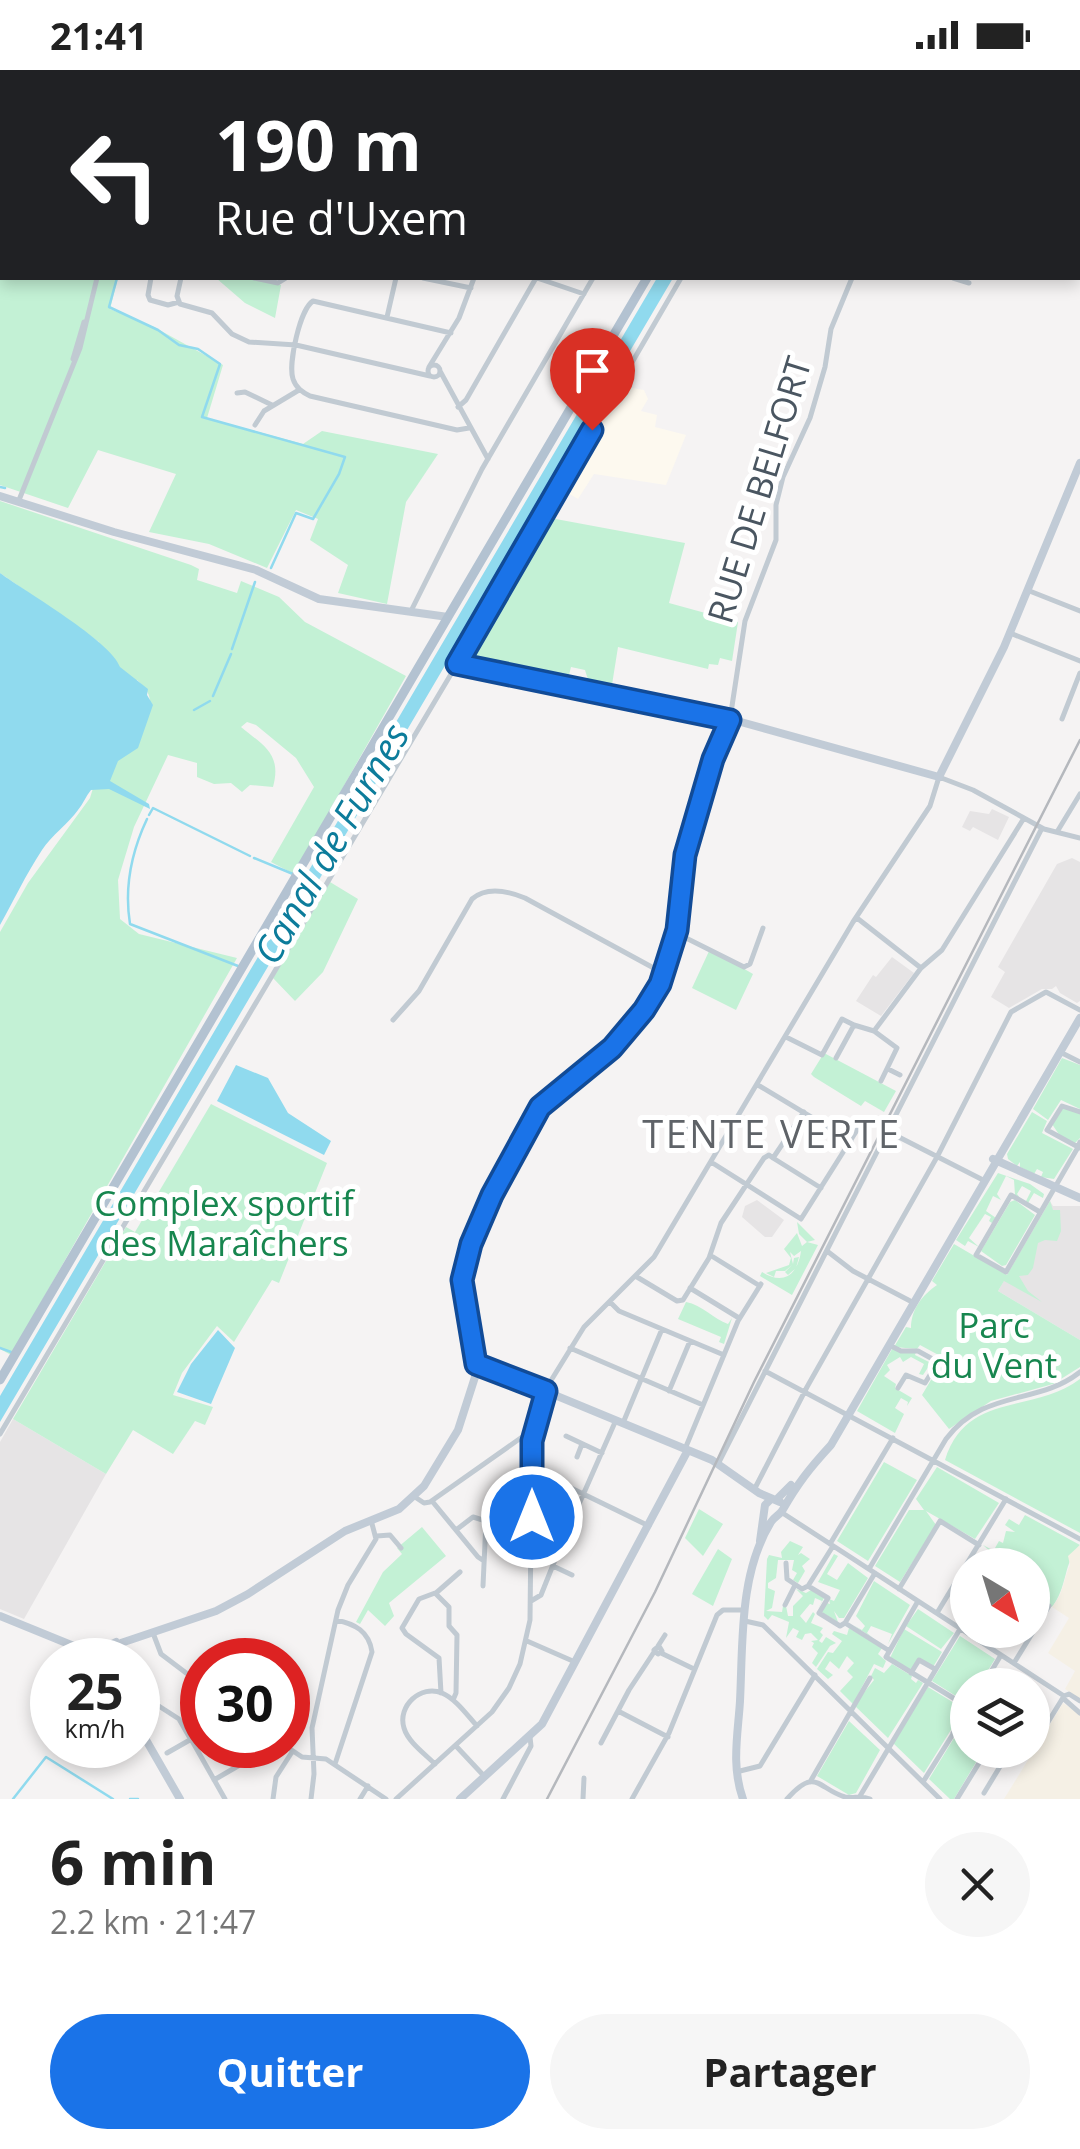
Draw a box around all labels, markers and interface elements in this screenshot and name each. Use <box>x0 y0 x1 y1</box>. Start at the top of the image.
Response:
text: 21:41 <box>50 9 148 61</box>
text: 190 m <box>215 96 422 192</box>
icon: left <box>50 110 180 240</box>
text: Rue d'Uxem <box>215 187 468 248</box>
pin <box>550 328 635 431</box>
icon: arrive <box>565 343 620 398</box>
street label: RUE DE BELFORT <box>696 351 821 628</box>
water label: Canal de Furnes <box>240 713 420 973</box>
district label: TENTE VERTE <box>642 1107 902 1159</box>
park label: Complex sportif des Maraîchers <box>94 1179 356 1266</box>
park label: Parc du Vent <box>931 1301 1057 1388</box>
position arrow <box>480 1465 584 1569</box>
north arrow <box>950 1548 1050 1648</box>
map controls <box>950 1548 1050 1768</box>
speed limit sign: 30 <box>180 1638 310 1768</box>
text: 25 <box>66 1657 124 1725</box>
button: layers <box>950 1668 1050 1768</box>
text: km/h <box>65 1711 125 1745</box>
text: 6 min <box>50 1821 217 1903</box>
button: close <box>925 1832 1030 1937</box>
text: 2.2 km · 21:47 <box>50 1900 256 1943</box>
button: Quitter <box>50 2014 530 2129</box>
button: Partager <box>550 2014 1030 2129</box>

